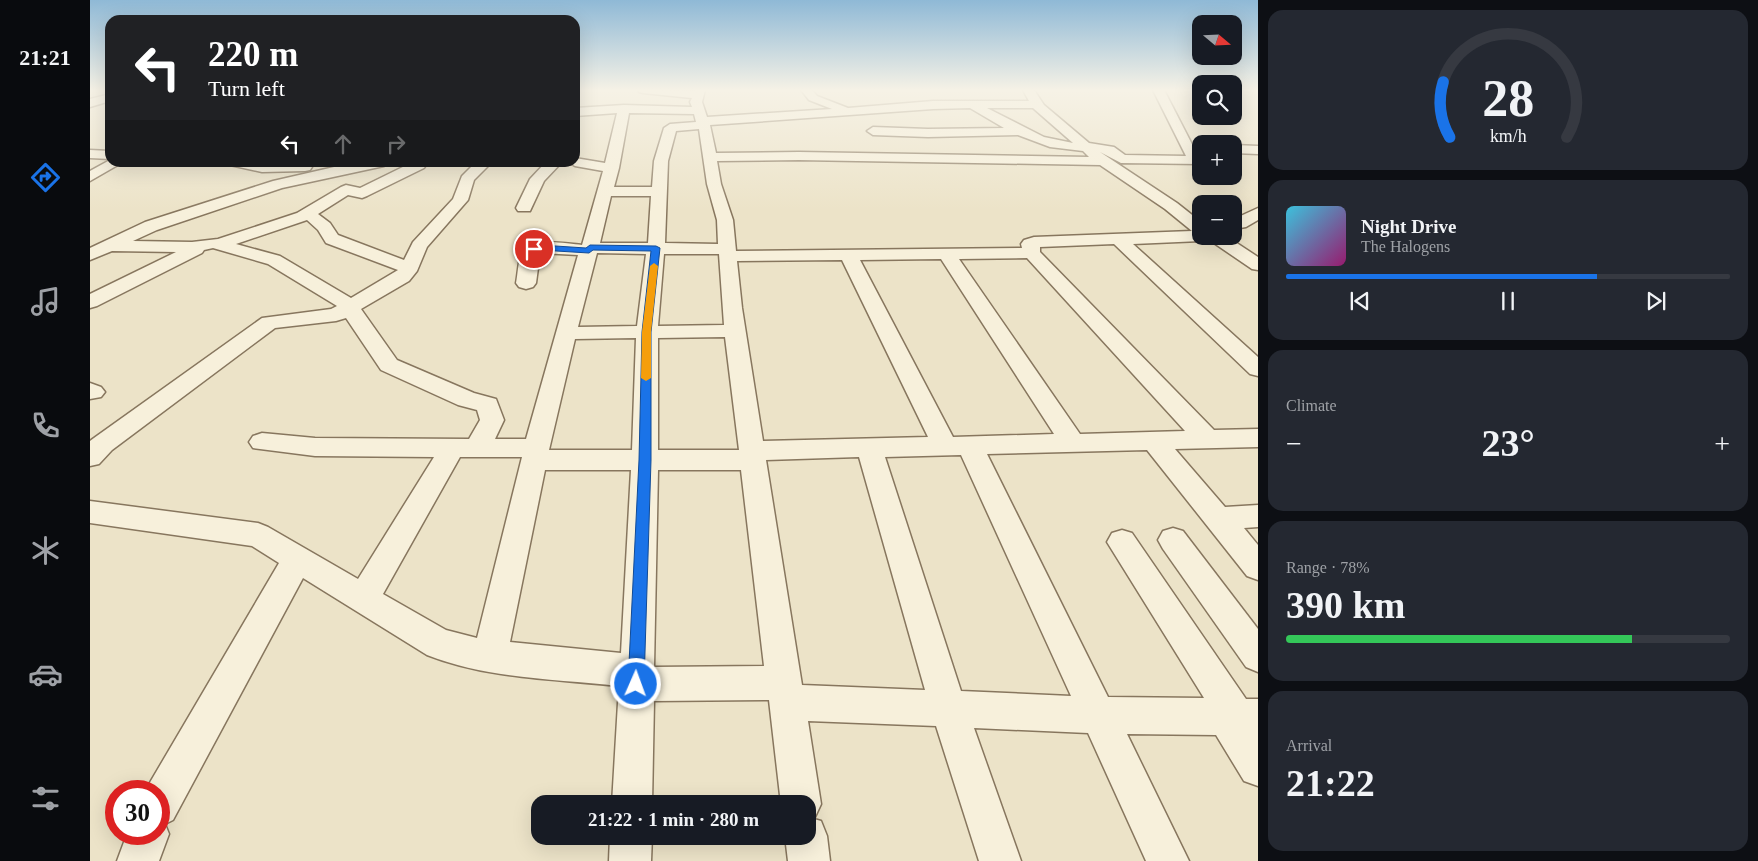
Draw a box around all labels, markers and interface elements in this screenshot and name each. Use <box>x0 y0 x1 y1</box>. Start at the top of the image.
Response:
north arrow <box>1192 15 1242 65</box>
map controls <box>1192 15 1242 245</box>
icon: left <box>125 35 190 100</box>
text: 220 m <box>208 35 298 74</box>
text: 21:21 <box>19 45 71 70</box>
text: 28 <box>1482 70 1534 127</box>
button: search <box>1192 75 1242 125</box>
text: Turn left <box>208 76 285 101</box>
text: km/h <box>1490 126 1526 146</box>
icon: left <box>276 130 304 158</box>
icon: ahead <box>329 130 357 158</box>
icon: right <box>382 130 410 158</box>
button: + <box>1192 135 1242 185</box>
icon: directions <box>28 160 63 195</box>
button: − <box>1192 195 1242 245</box>
text: Night Drive <box>1361 216 1457 237</box>
pin <box>513 228 555 270</box>
icon: arrive <box>520 235 548 263</box>
text: The Halogens <box>1361 238 1450 255</box>
icon: music <box>28 284 63 319</box>
icon: previous <box>1346 287 1374 315</box>
icon: pause <box>1494 287 1522 315</box>
icon: next <box>1642 287 1670 315</box>
text: Climate <box>1286 397 1337 414</box>
icon: phone <box>28 408 63 443</box>
text: 23° <box>1481 422 1535 464</box>
text: − <box>1286 428 1302 459</box>
text: + <box>1714 428 1730 459</box>
icon: climate <box>28 533 63 568</box>
text: Range · 78% <box>1286 559 1370 576</box>
text: 390 km <box>1286 584 1405 626</box>
icon: car <box>28 657 63 692</box>
position arrow <box>609 657 661 709</box>
text: Arrival <box>1286 737 1332 754</box>
text: 21:22 <box>1286 762 1375 804</box>
speed limit sign: 30 <box>105 780 170 845</box>
icon: filters <box>28 781 63 816</box>
text: 21:22 · 1 min · 280 m <box>588 809 759 830</box>

